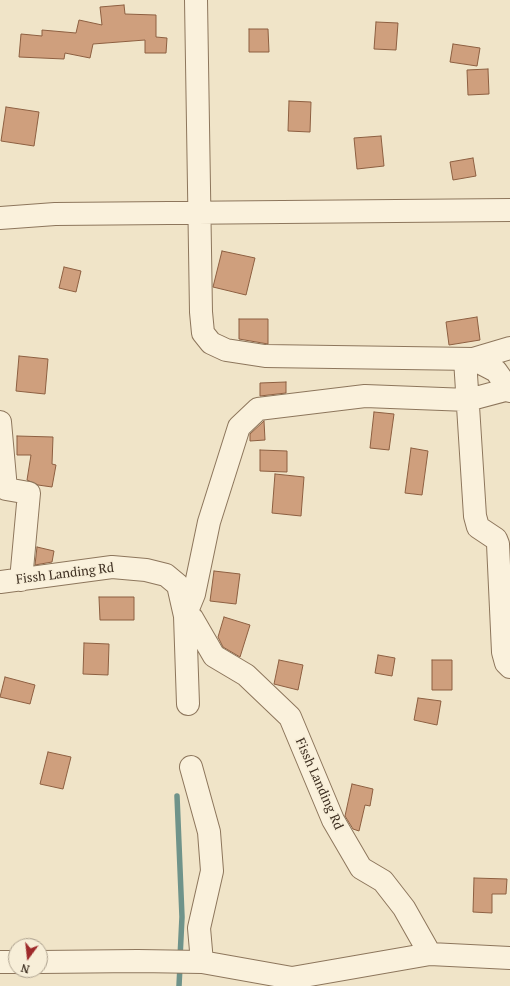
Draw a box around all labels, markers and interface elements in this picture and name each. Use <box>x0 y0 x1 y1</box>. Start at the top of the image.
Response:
street label: Fissh Landing Rd <box>15 560 115 588</box>
street label: Fissh Landing Rd <box>292 736 346 832</box>
north arrow <box>8 938 48 978</box>
text: N <box>19 961 31 976</box>

